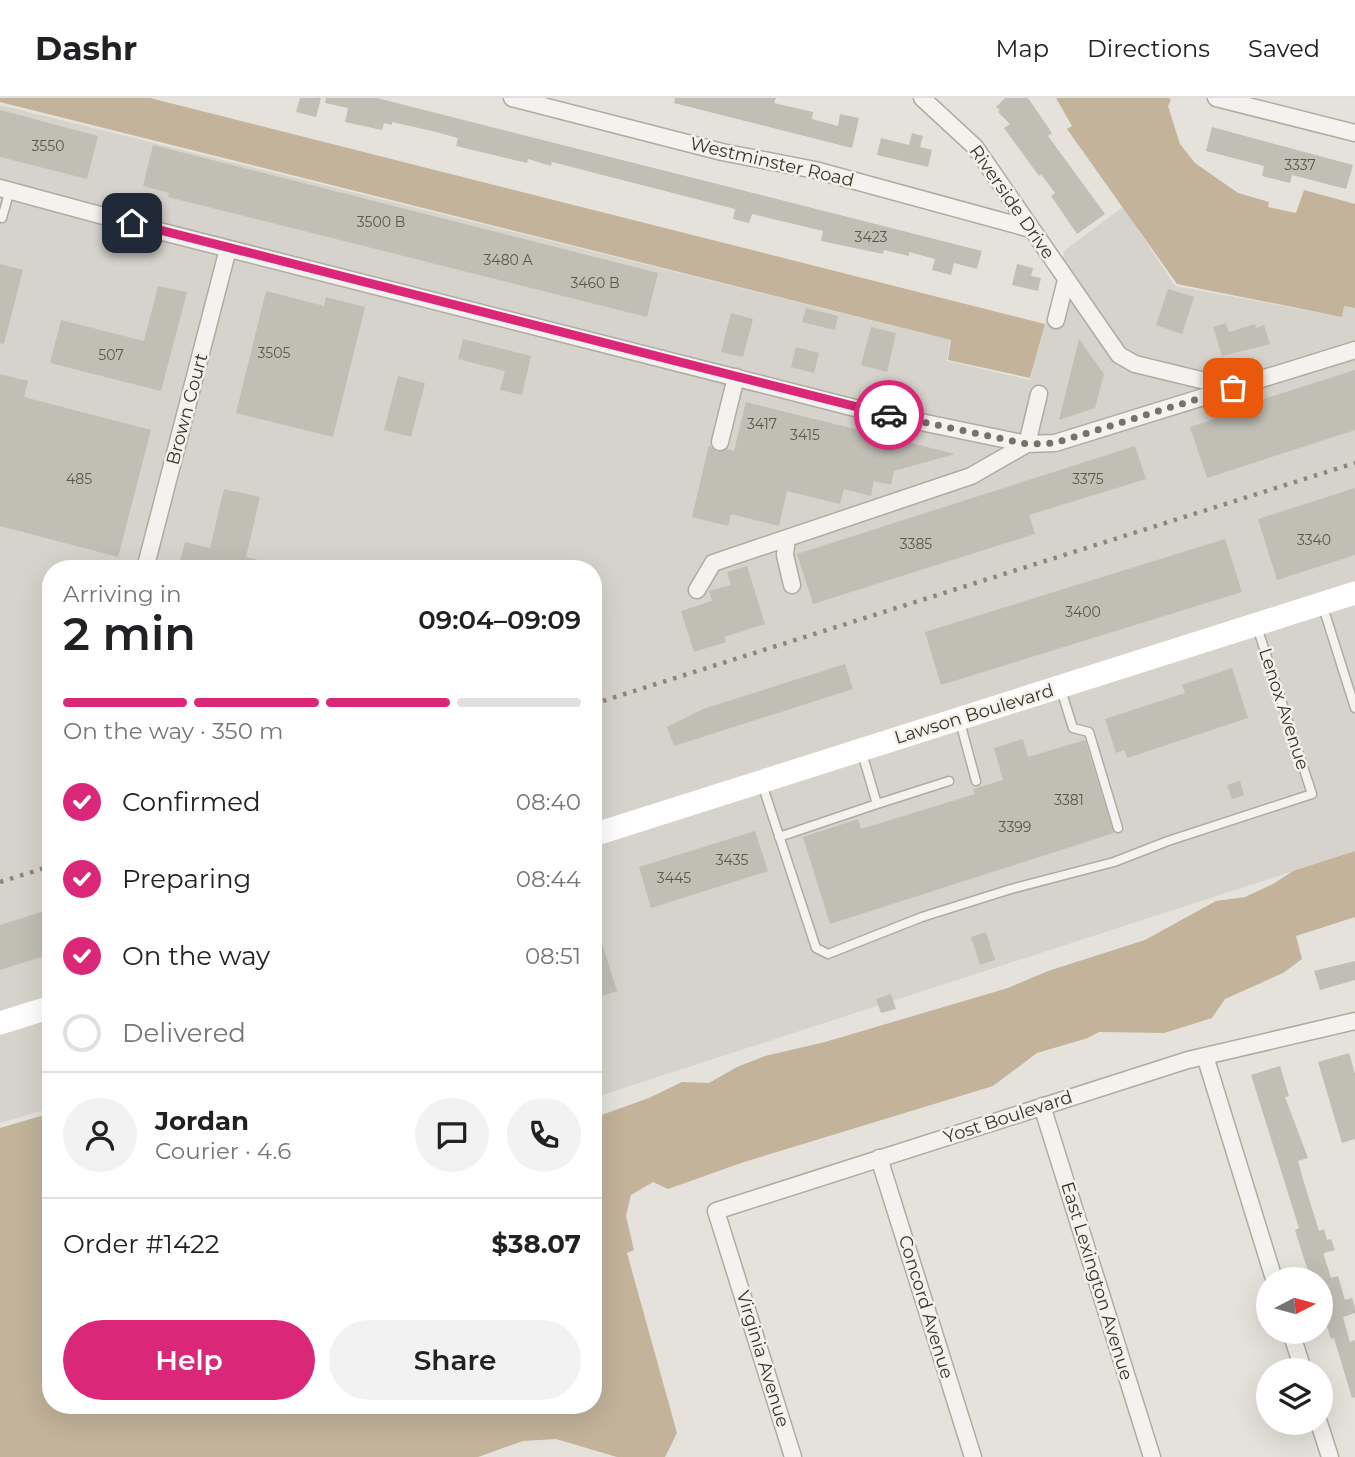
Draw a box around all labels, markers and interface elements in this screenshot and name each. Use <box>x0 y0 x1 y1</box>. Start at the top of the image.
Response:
text: Dashr <box>35 28 137 68</box>
text: Map <box>996 34 1049 63</box>
text: Directions <box>1087 34 1210 63</box>
text: Saved <box>1248 34 1320 63</box>
street label: Westminster Road <box>688 132 856 192</box>
house number: 3550 <box>32 137 64 155</box>
street label: Riverside Drive <box>965 141 1059 263</box>
house number: 3337 <box>1284 156 1316 174</box>
pin <box>102 193 162 253</box>
icon: home <box>113 204 151 242</box>
house number: 3500 B <box>357 213 405 231</box>
house number: 3423 <box>855 228 888 246</box>
house number: 3480 A <box>483 251 534 269</box>
house number: 3460 B <box>570 274 620 292</box>
house number: 3505 <box>258 344 291 362</box>
house number: 507 <box>98 346 124 364</box>
street label: Brown Court <box>162 351 212 467</box>
pin <box>1203 358 1263 418</box>
icon: bag <box>1214 369 1252 407</box>
courier <box>854 380 924 450</box>
icon: car <box>870 396 908 434</box>
house number: 3417 <box>747 415 777 433</box>
house number: 3415 <box>790 426 820 444</box>
house number: 485 <box>66 470 92 488</box>
house number: 3375 <box>1072 470 1104 488</box>
house number: 3340 <box>1297 531 1331 549</box>
house number: 3385 <box>900 535 932 553</box>
text: Arriving in <box>63 580 182 608</box>
house number: 3400 <box>1065 603 1101 621</box>
text: 09:04–09:09 <box>418 604 581 636</box>
text: 2 min <box>63 605 196 662</box>
street label: Lenox Avenue <box>1254 645 1314 773</box>
street label: Lawson Boulevard <box>892 679 1056 749</box>
text: On the way · 350 m <box>63 717 283 745</box>
icon: check <box>63 783 101 821</box>
text: Confirmed <box>122 786 261 818</box>
text: 08:40 <box>516 788 581 816</box>
house number: 3381 <box>1054 791 1084 809</box>
house number: 3399 <box>999 818 1031 836</box>
house number: 3435 <box>716 851 748 869</box>
icon: check <box>63 860 101 898</box>
text: Preparing <box>122 863 251 895</box>
text: 08:44 <box>516 865 581 893</box>
house number: 3445 <box>657 869 691 887</box>
icon: check <box>63 937 101 975</box>
text: On the way <box>122 940 270 972</box>
text: 08:51 <box>525 942 581 970</box>
text: Delivered <box>122 1017 246 1049</box>
street label: Yost Boulevard <box>941 1086 1075 1148</box>
button: person <box>63 1098 137 1172</box>
button: chat <box>415 1098 489 1172</box>
button: phone <box>507 1098 581 1172</box>
text: Jordan <box>155 1105 249 1137</box>
text: Courier · 4.6 <box>155 1137 291 1165</box>
street label: East Lexington Avenue <box>1056 1179 1138 1383</box>
text: Order #1422 <box>63 1228 220 1260</box>
text: $38.07 <box>492 1228 581 1260</box>
street label: Concord Avenue <box>894 1233 958 1382</box>
north arrow <box>1256 1267 1334 1344</box>
map controls <box>1256 1267 1333 1435</box>
street label: Virginia Avenue <box>732 1288 794 1430</box>
button: Help <box>63 1320 315 1400</box>
button: Share <box>329 1320 581 1400</box>
button: layers <box>1256 1358 1333 1435</box>

